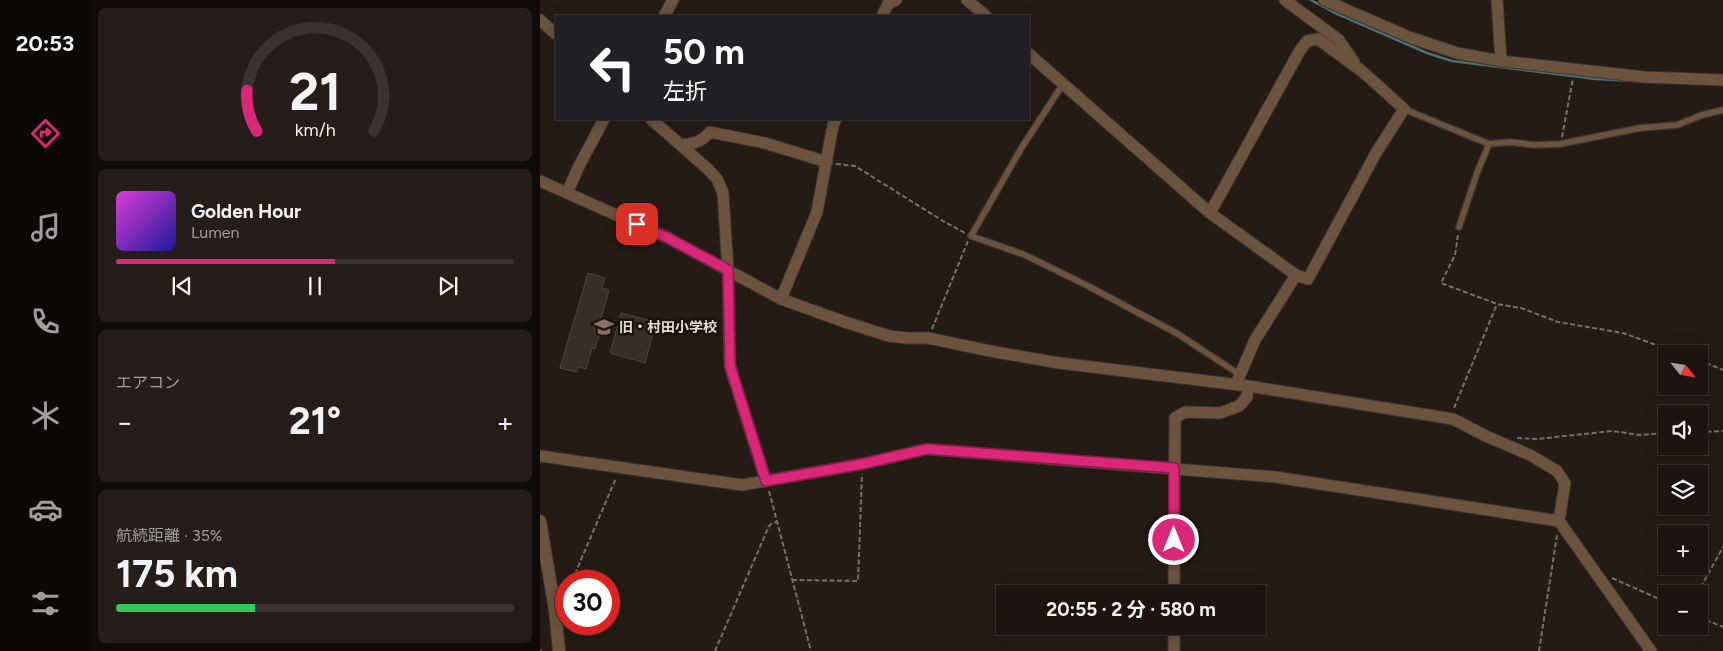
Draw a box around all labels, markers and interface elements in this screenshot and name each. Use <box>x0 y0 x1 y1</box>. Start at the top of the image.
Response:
text: 20:53 <box>16 30 74 57</box>
text: 50 m <box>663 31 745 73</box>
icon: left <box>580 35 645 100</box>
text: 21 <box>289 61 341 123</box>
text: 左折 <box>663 78 707 105</box>
icon: directions <box>28 116 63 151</box>
text: km/h <box>295 119 335 140</box>
text: Golden Hour <box>191 200 301 223</box>
pin <box>616 203 658 245</box>
icon: music <box>28 210 63 245</box>
icon: arrive <box>623 210 651 238</box>
text: Lumen <box>191 223 240 242</box>
icon: previous <box>168 272 196 300</box>
icon: pause <box>301 272 329 300</box>
icon: next <box>434 272 462 300</box>
icon: phone <box>28 304 63 339</box>
school or university icon: 旧・村田小学校 <box>593 316 615 338</box>
place label: 旧・村田小学校 <box>619 319 717 336</box>
north arrow <box>1658 345 1708 395</box>
map controls <box>1658 345 1708 635</box>
text: エアコン <box>116 373 180 392</box>
icon: climate <box>28 398 63 433</box>
text: 21° <box>289 398 341 444</box>
text: − <box>116 405 133 439</box>
text: + <box>497 405 514 439</box>
button: sound <box>1658 405 1708 455</box>
button: layers <box>1658 465 1708 515</box>
icon: car <box>28 492 63 527</box>
position arrow <box>1147 513 1199 565</box>
button: + <box>1658 525 1708 575</box>
text: 航続距離 · 35% <box>116 526 222 545</box>
text: 175 km <box>116 551 238 597</box>
speed limit sign: 30 <box>555 570 620 635</box>
button: − <box>1658 585 1708 635</box>
icon: filters <box>28 586 63 621</box>
text: 20:55 · 2 分 · 580 m <box>1046 598 1216 621</box>

